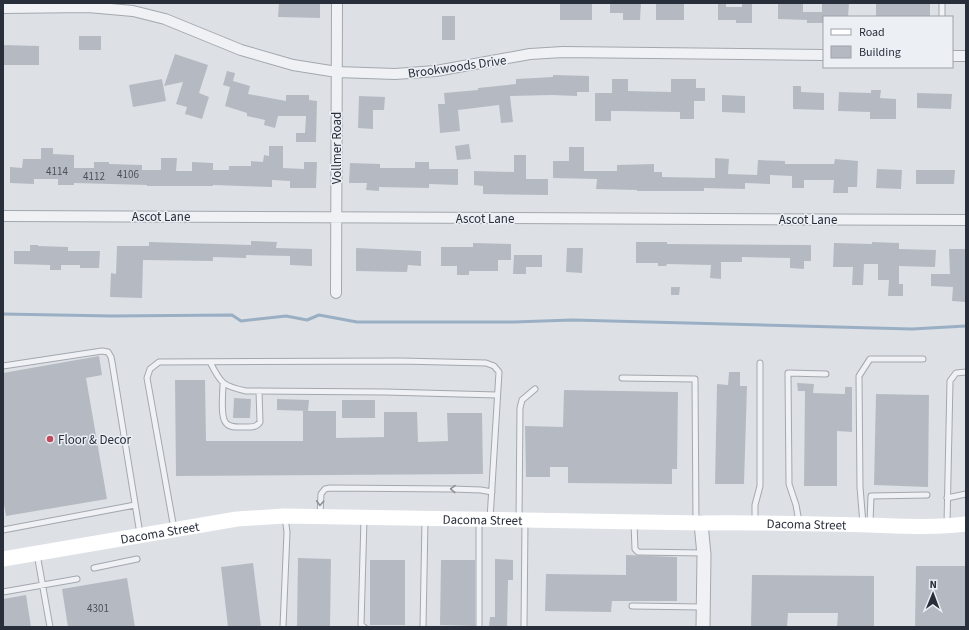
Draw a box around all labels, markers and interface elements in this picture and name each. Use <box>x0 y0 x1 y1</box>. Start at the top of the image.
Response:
legend <box>823 16 953 68</box>
text: Road <box>859 24 885 41</box>
text: Building <box>859 44 901 61</box>
street label: Brookwoods Drive <box>407 51 508 83</box>
street label: Vollmer Road <box>328 112 346 184</box>
house number: 4114 <box>46 164 68 179</box>
house number: 4106 <box>117 167 139 182</box>
house number: 4112 <box>83 169 105 184</box>
street label: Ascot Lane <box>132 208 190 226</box>
street label: Ascot Lane <box>456 210 514 228</box>
street label: Ascot Lane <box>779 211 837 229</box>
place label: Floor & Decor <box>58 431 132 449</box>
marker: Floor & Decor <box>45 434 55 444</box>
one-way arrow <box>450 485 456 493</box>
one-way arrow <box>316 500 325 506</box>
street label: Dacoma Street <box>442 511 523 530</box>
street label: Dacoma Street <box>766 515 847 535</box>
street label: Dacoma Street <box>119 517 201 549</box>
north arrow <box>913 574 953 614</box>
text: N <box>929 577 937 592</box>
house number: 4301 <box>87 601 109 616</box>

